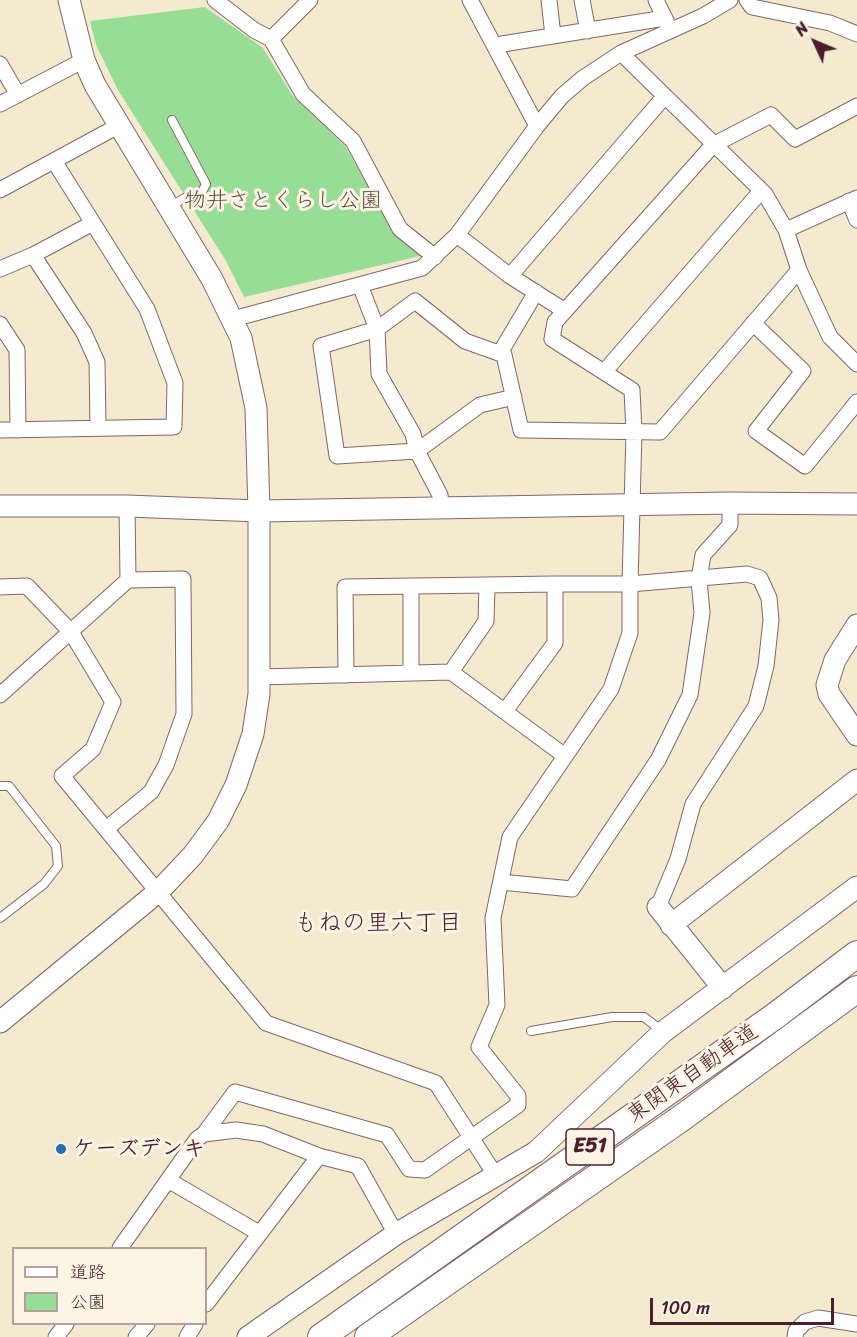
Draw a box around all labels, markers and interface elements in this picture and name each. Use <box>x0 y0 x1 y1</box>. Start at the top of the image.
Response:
north arrow <box>785 12 845 72</box>
text: N <box>787 15 816 43</box>
park label: 物井さとくらし公園 <box>184 188 382 214</box>
district label: もねの里六丁目 <box>294 910 462 938</box>
street label: 東関東自動車道 <box>622 1019 764 1129</box>
road number: E51 <box>566 1129 614 1165</box>
place label: ケーズデンキ <box>73 1136 205 1162</box>
marker: ケーズデンキ <box>54 1142 68 1156</box>
legend <box>12 1247 207 1325</box>
text: 道路 <box>70 1256 106 1288</box>
text: 公園 <box>70 1286 106 1318</box>
scale bar <box>653 1286 838 1324</box>
text: 100 m <box>661 1292 710 1324</box>

